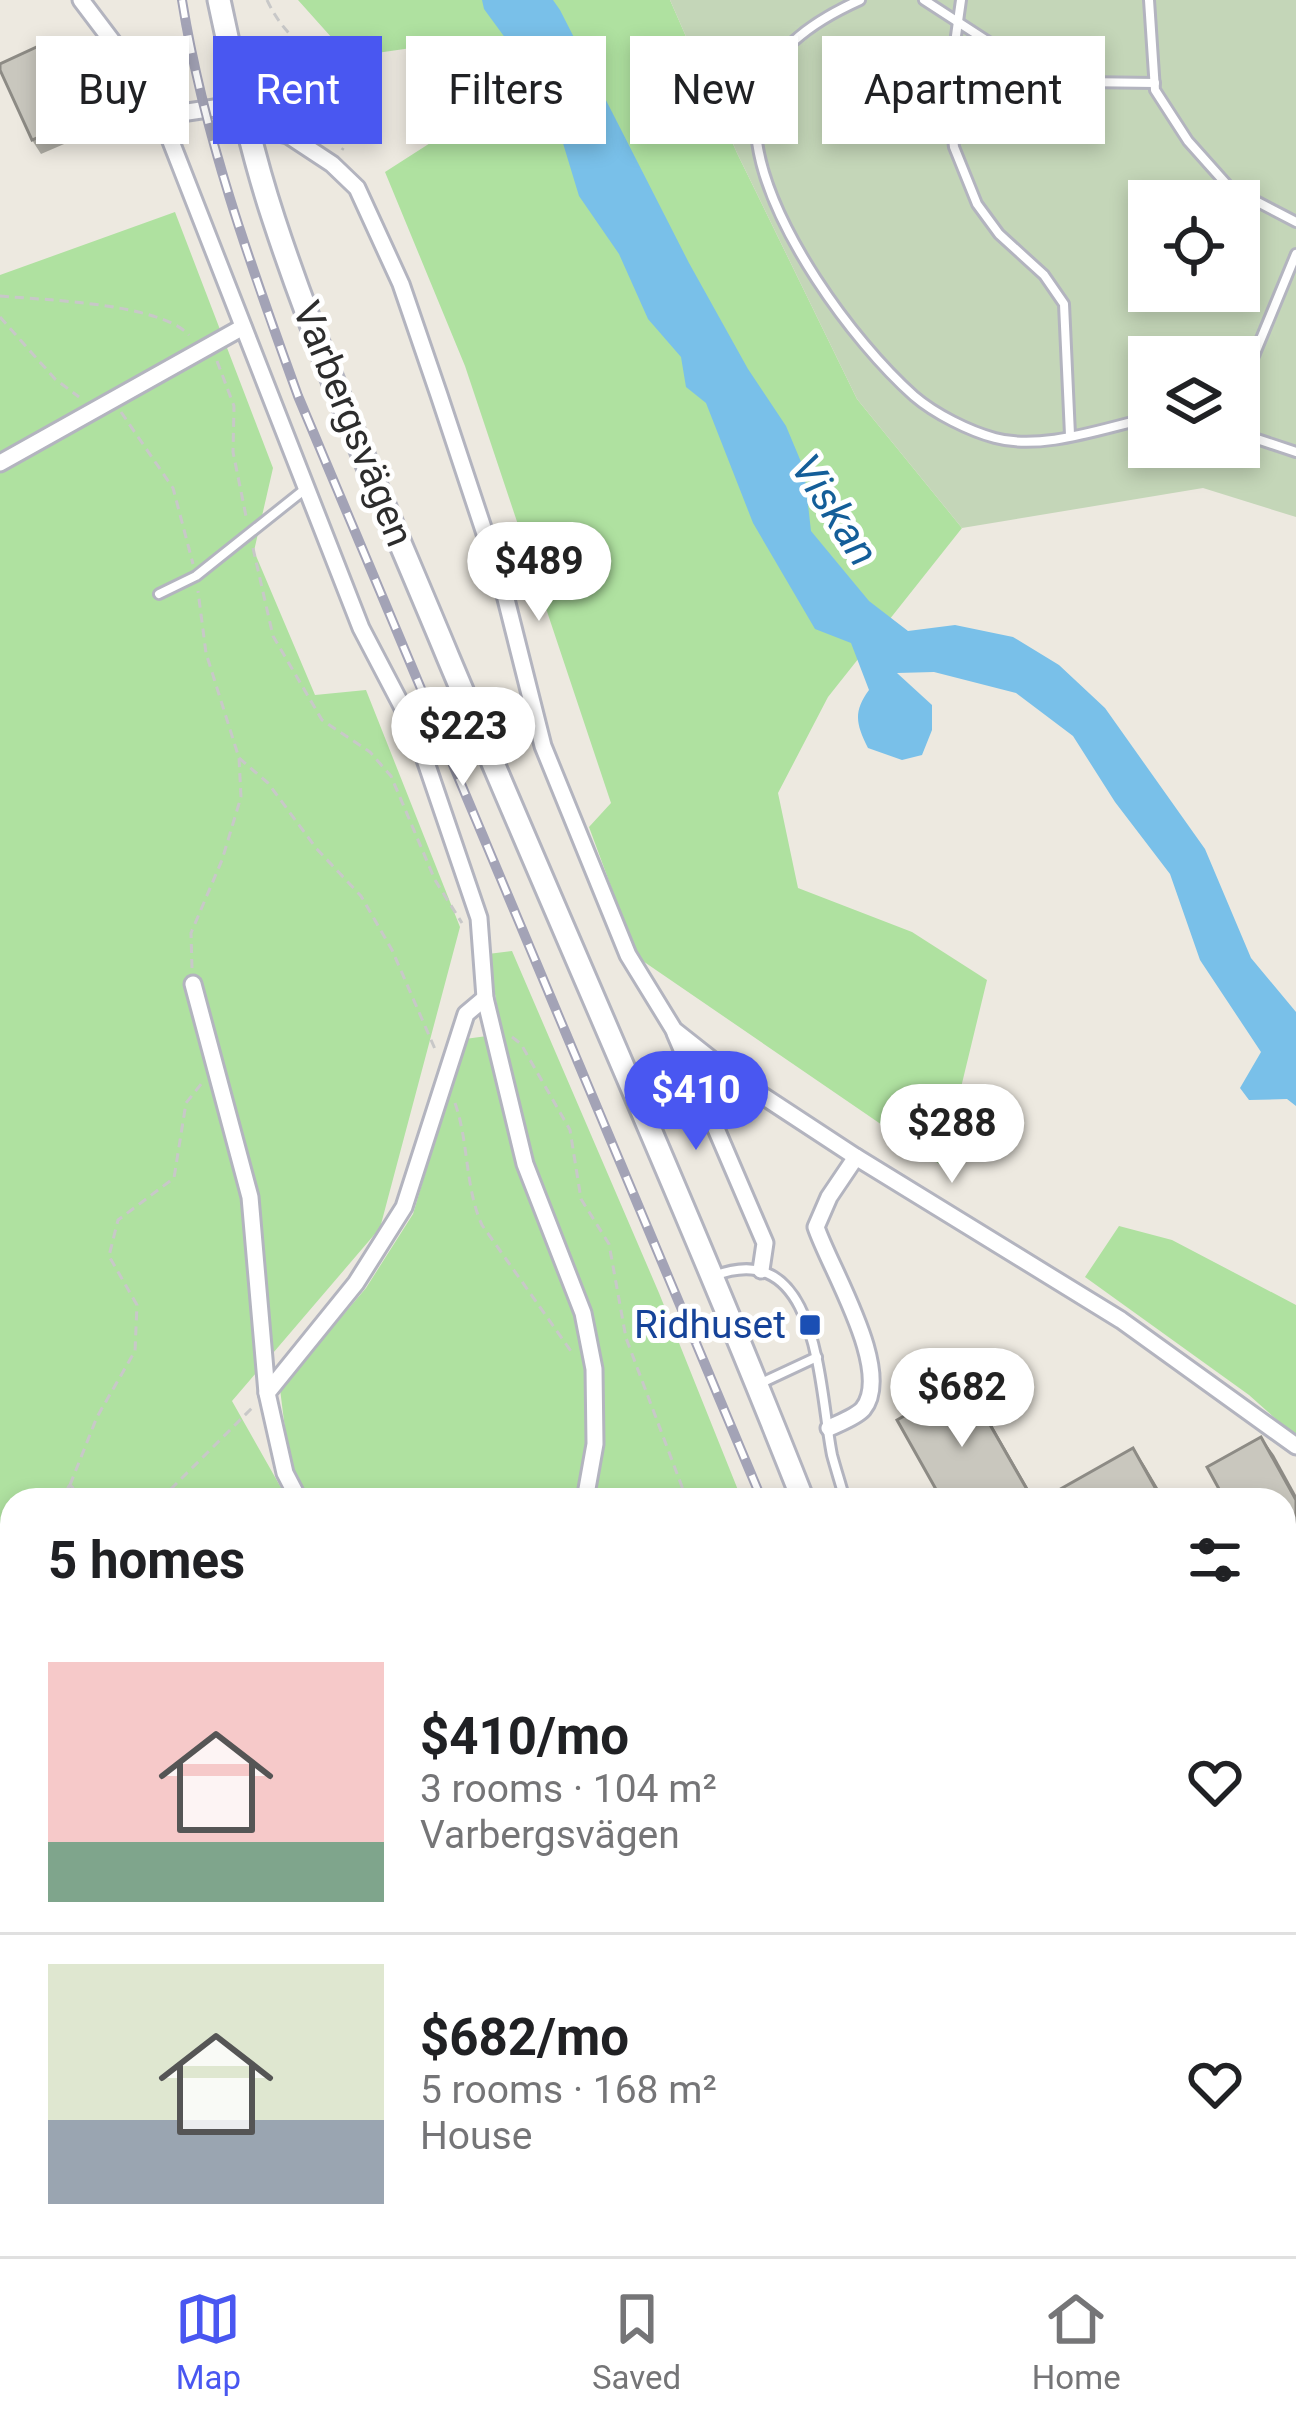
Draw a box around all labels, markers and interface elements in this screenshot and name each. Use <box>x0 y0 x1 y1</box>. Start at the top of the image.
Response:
chip: Buy <box>36 36 189 144</box>
chip: Rent <box>213 36 382 144</box>
chip: Filters <box>406 36 606 144</box>
chip: New <box>630 36 798 144</box>
chip: Apartment <box>822 36 1105 144</box>
map controls <box>1128 180 1260 468</box>
button: locate <box>1128 180 1260 312</box>
street label: Varbergsvägen <box>283 295 423 553</box>
button: layers <box>1128 336 1260 468</box>
water label: Viskan <box>781 445 889 575</box>
pin: $489 <box>468 522 610 624</box>
text: $489 <box>494 538 584 584</box>
pin: $223 <box>392 687 534 789</box>
text: $223 <box>418 703 508 749</box>
pin: $410 <box>625 1051 767 1153</box>
text: $410 <box>651 1067 741 1113</box>
pin: $288 <box>881 1084 1023 1186</box>
text: $288 <box>907 1100 997 1146</box>
place label: Ridhuset <box>634 1302 786 1348</box>
marker: Ridhuset <box>797 1312 823 1338</box>
pin: $682 <box>891 1348 1033 1450</box>
text: $682 <box>917 1364 1007 1410</box>
icon: filters <box>1182 1527 1248 1593</box>
text: 5 homes <box>48 1531 245 1590</box>
text: $410/mo <box>420 1707 629 1766</box>
icon: home <box>144 1710 288 1854</box>
icon: heart <box>1182 1749 1248 1815</box>
text: 3 rooms · 104 m² <box>420 1766 717 1812</box>
text: Varbergsvägen <box>420 1812 680 1858</box>
text: $682/mo <box>420 2008 629 2067</box>
icon: home <box>144 2012 288 2156</box>
icon: heart <box>1182 2051 1248 2117</box>
text: 5 rooms · 168 m² <box>420 2067 717 2113</box>
text: House <box>420 2113 532 2159</box>
tab: Map <box>175 2286 241 2397</box>
tab: Saved <box>592 2286 681 2397</box>
tab: Home <box>1032 2286 1121 2397</box>

